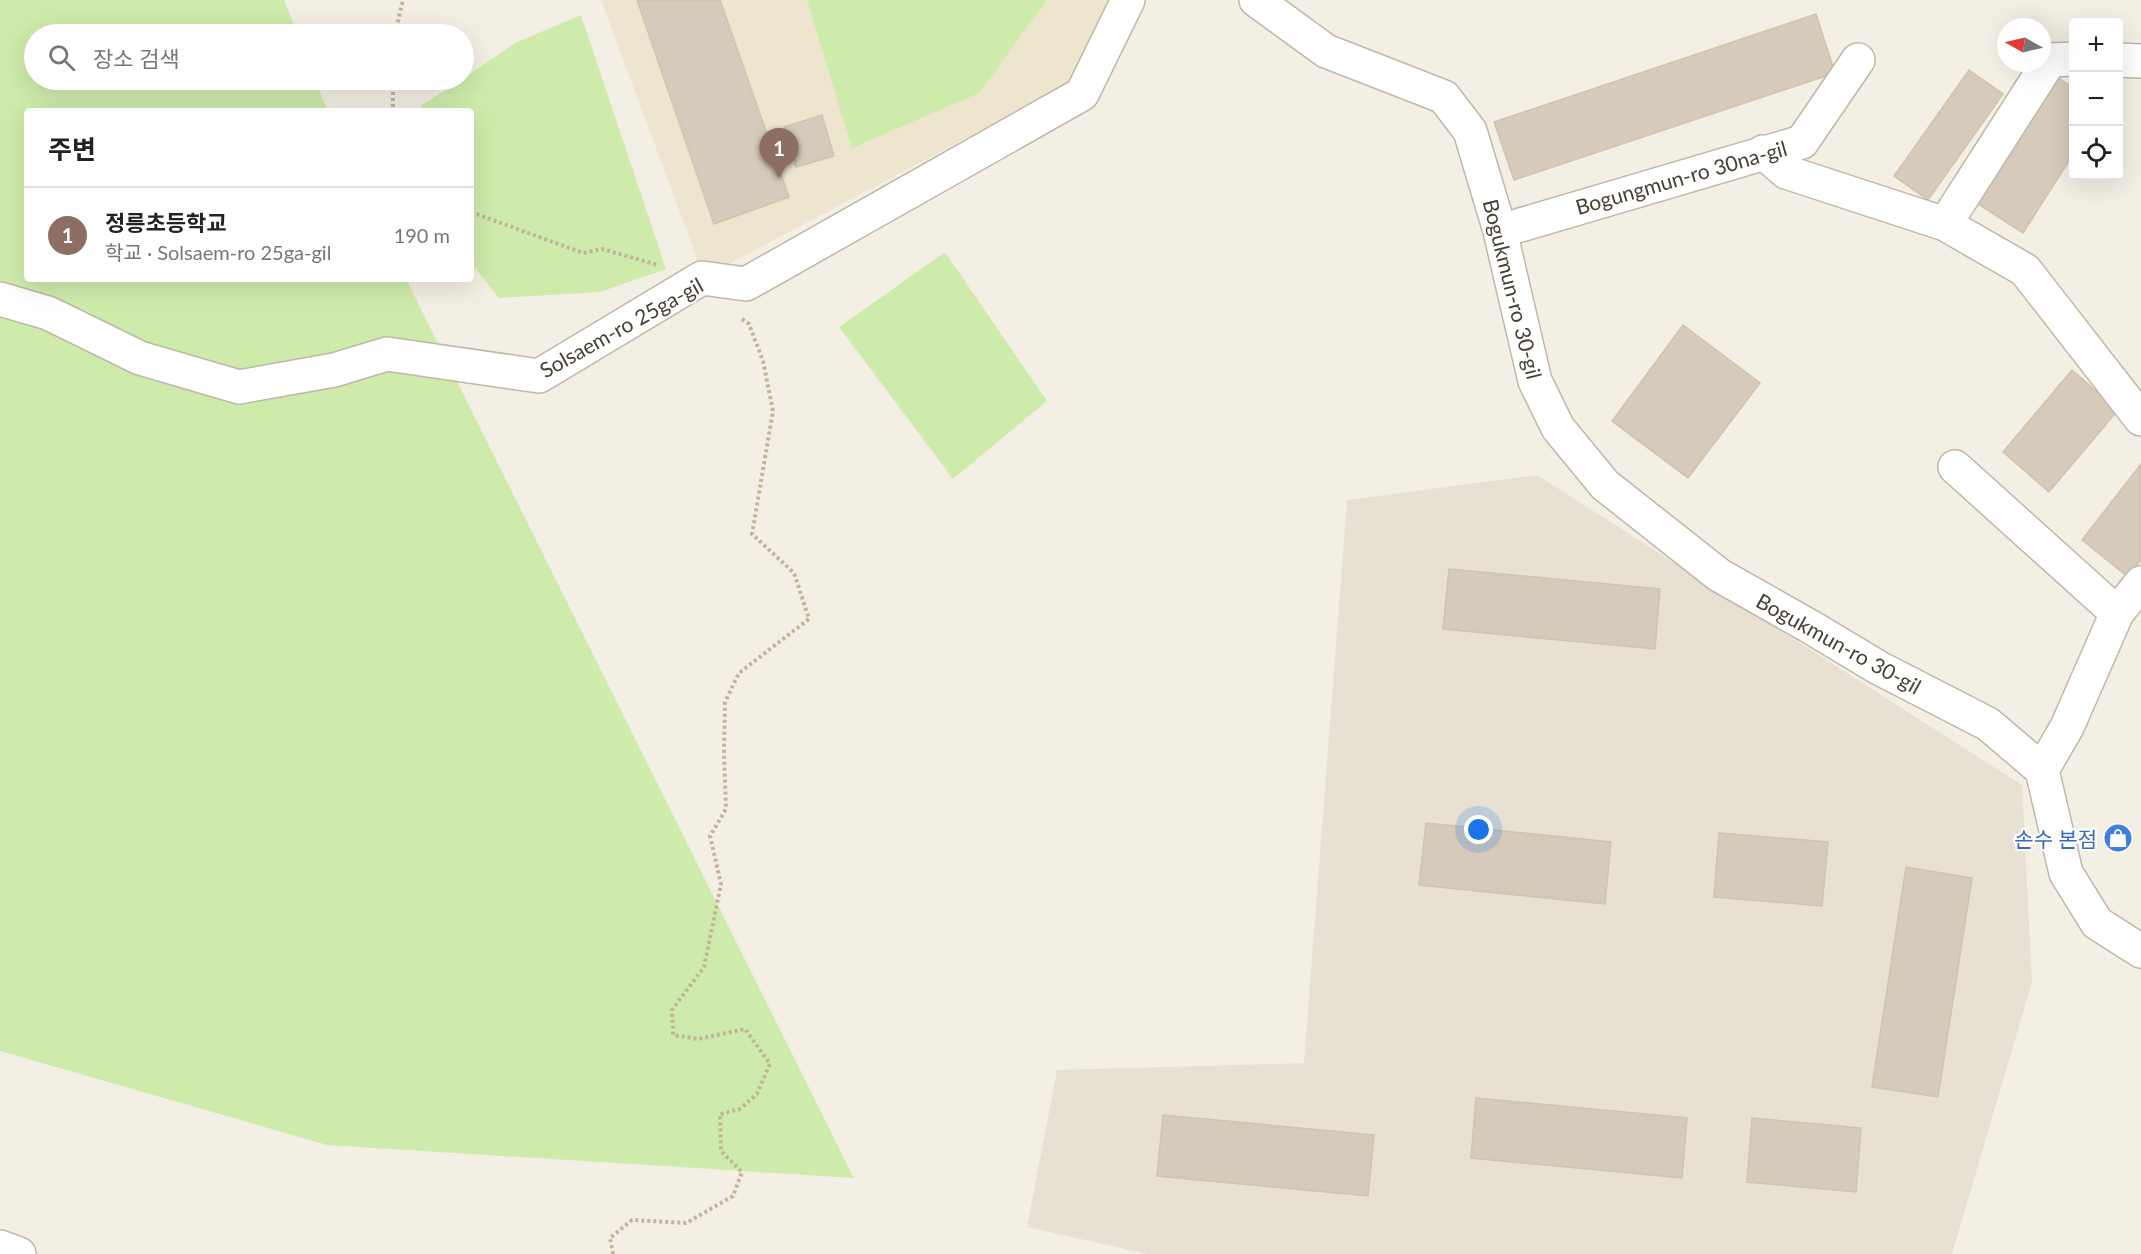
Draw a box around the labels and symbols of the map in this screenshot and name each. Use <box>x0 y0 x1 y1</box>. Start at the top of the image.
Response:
north arrow <box>1997 18 2051 72</box>
pin: 1 <box>760 128 798 178</box>
street label: Bogungmun-ro 30na-gil <box>1572 135 1790 219</box>
street label: Bogukmun-ro 30-gil <box>1479 196 1547 382</box>
street label: Solsaem-ro 25ga-gil <box>535 272 707 382</box>
street label: Bogukmun-ro 30-gil <box>1752 587 1926 699</box>
your location <box>1464 815 1493 844</box>
shop icon: 손수 본점 <box>2102 822 2134 854</box>
place label: 손수 본점 <box>2014 826 2097 851</box>

